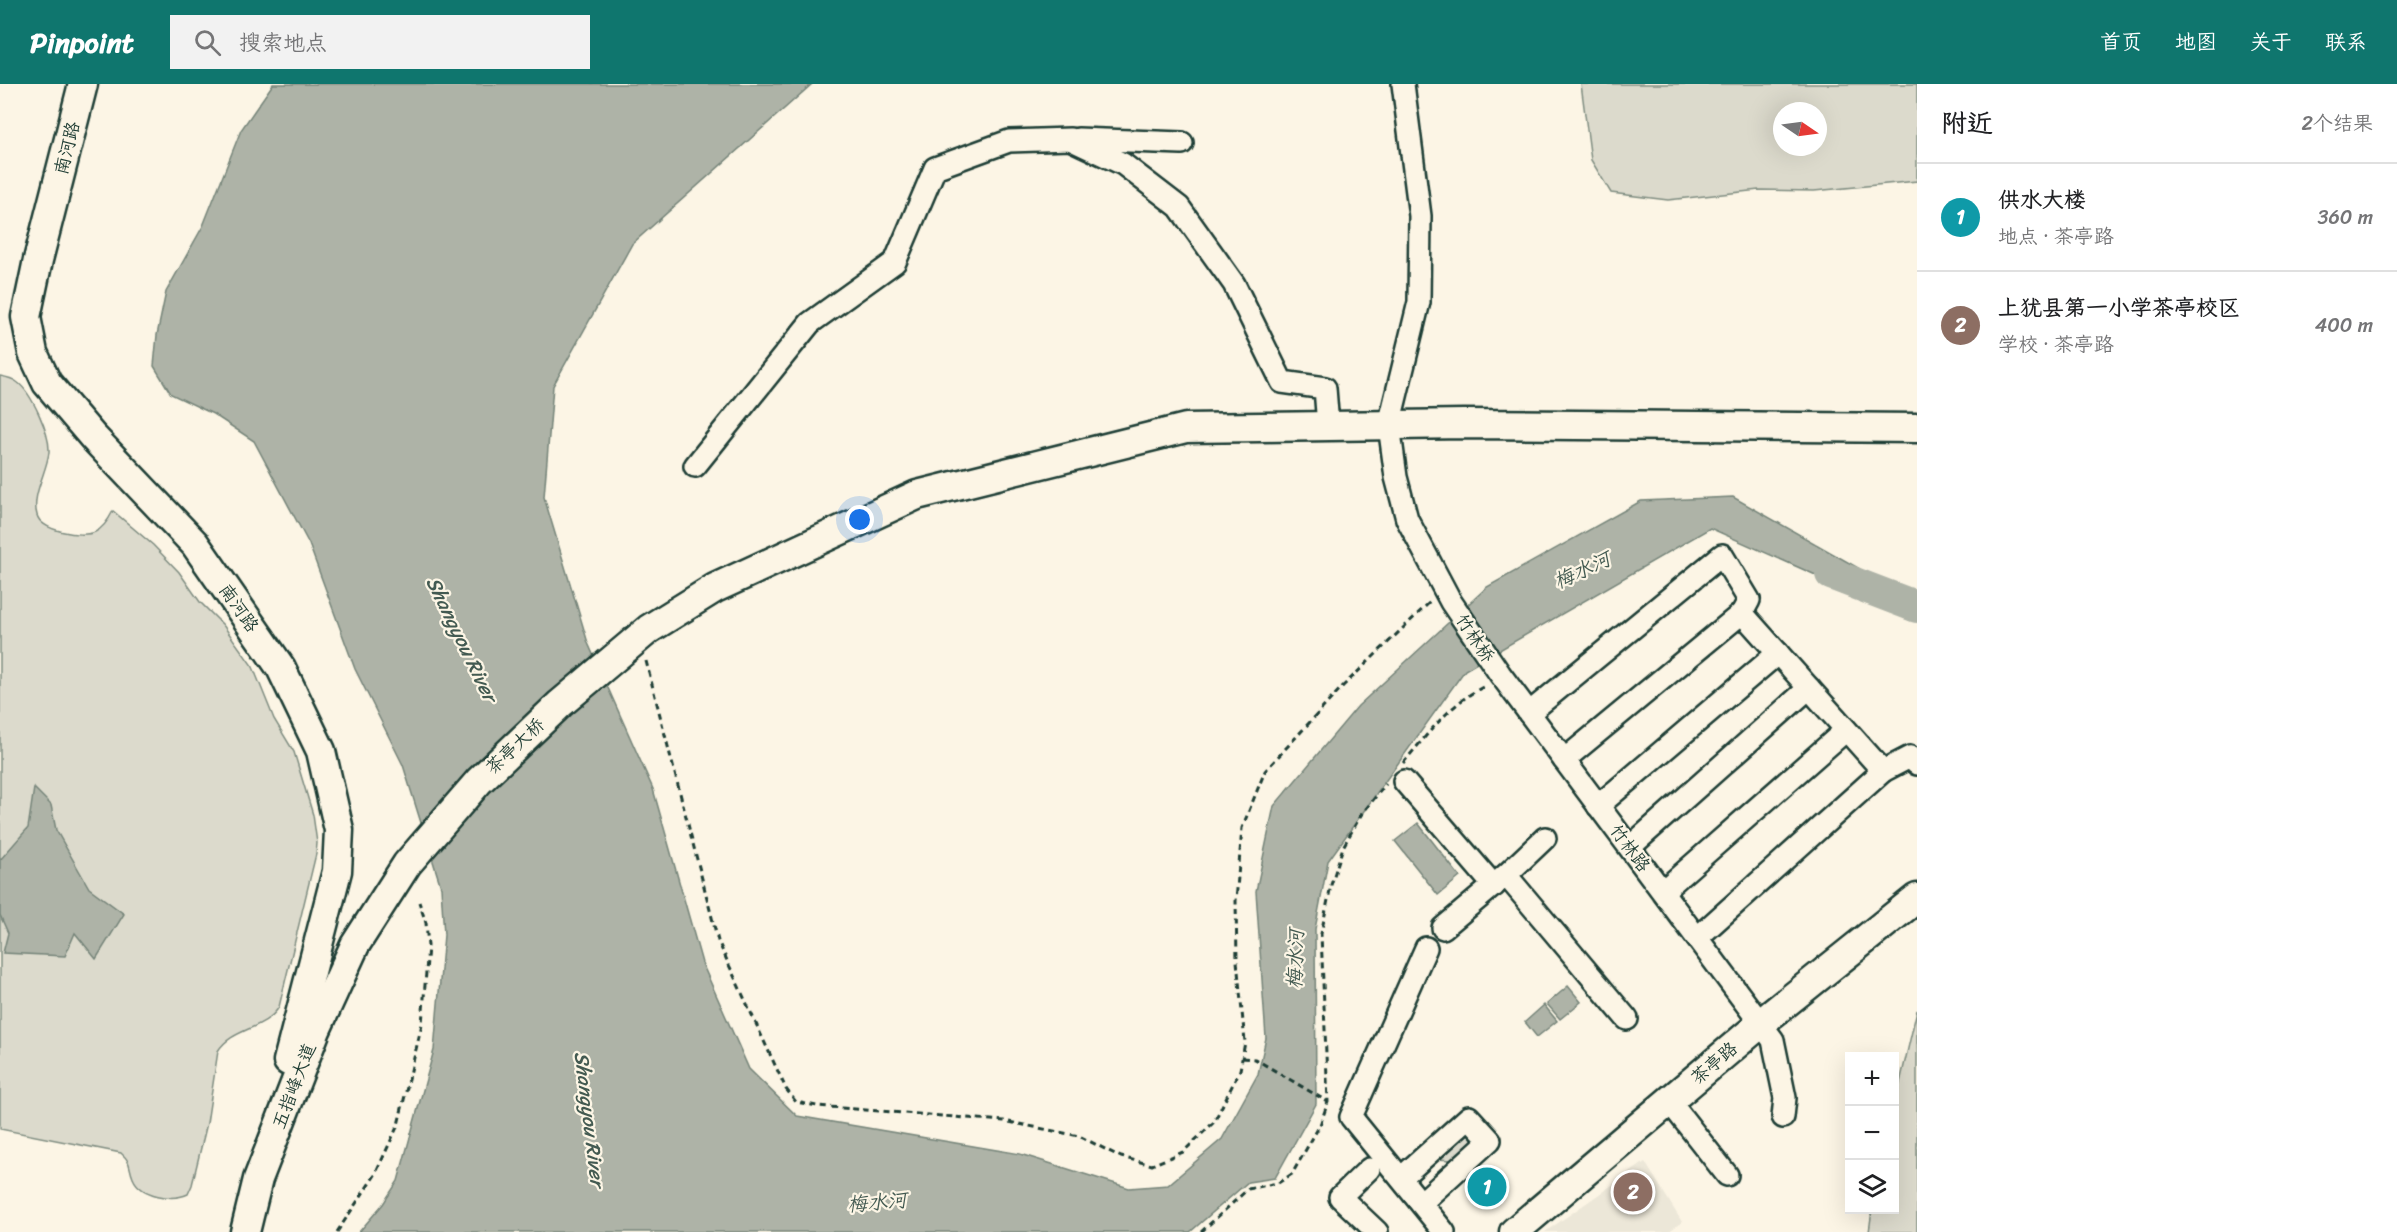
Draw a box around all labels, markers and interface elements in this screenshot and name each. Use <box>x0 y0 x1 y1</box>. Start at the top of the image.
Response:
search box <box>170 15 590 69</box>
text: Pinpoint <box>30 18 134 67</box>
text: 搜索地点 <box>239 23 327 62</box>
text: 首页 <box>2100 23 2142 61</box>
text: 地图 <box>2175 23 2217 61</box>
text: 关于 <box>2250 23 2292 61</box>
text: 联系 <box>2325 23 2367 61</box>
icon: search <box>191 26 224 59</box>
text: 附近 <box>1941 100 1993 146</box>
north arrow <box>1773 102 1827 156</box>
text: 2个结果 <box>2301 106 2373 141</box>
street label: 南河路 <box>45 118 89 178</box>
text: 供水大楼 <box>1998 180 2086 219</box>
text: 1 <box>1956 200 1965 235</box>
text: 360 m <box>2317 200 2373 235</box>
text: 地点 · 茶亭路 <box>1998 219 2114 254</box>
text: 上犹县第一小学茶亭校区 <box>1998 288 2240 327</box>
text: 2 <box>1955 308 1966 343</box>
text: 400 m <box>2315 308 2373 343</box>
text: 学校 · 茶亭路 <box>1998 327 2114 362</box>
your location <box>845 505 874 534</box>
water label: 梅水河 <box>1548 541 1620 599</box>
water label: Shangyou River <box>416 570 509 711</box>
street label: 南河路 <box>210 577 268 639</box>
street label: 竹林桥 <box>1447 607 1503 669</box>
street label: 茶亭大桥 <box>478 710 552 782</box>
street label: 竹林路 <box>1601 817 1659 879</box>
water label: 梅水河 <box>1277 925 1314 990</box>
street label: 茶亭路 <box>1683 1033 1745 1093</box>
street label: 五指峰大道 <box>263 1038 325 1134</box>
water label: Shangyou River <box>564 1049 616 1192</box>
map controls <box>1845 1052 1899 1214</box>
button: + <box>1845 1052 1899 1106</box>
button: − <box>1845 1106 1899 1160</box>
button: layers <box>1845 1160 1899 1214</box>
pin: 1 <box>1468 1164 1506 1210</box>
pin: 2 <box>1614 1170 1652 1214</box>
water label: 梅水河 <box>846 1182 911 1223</box>

